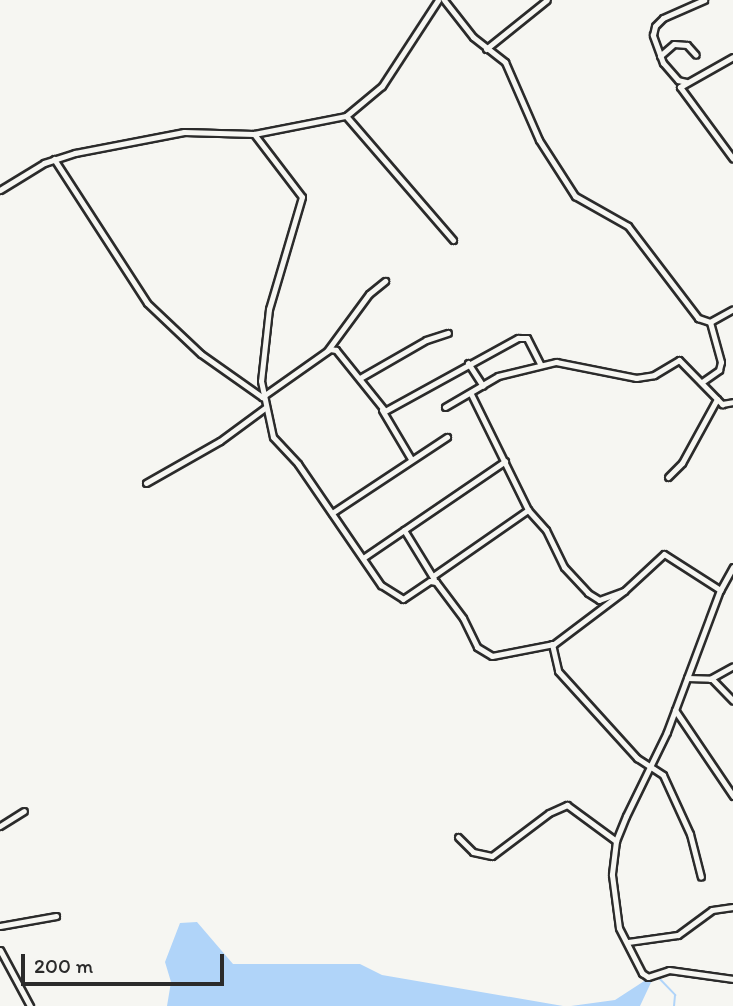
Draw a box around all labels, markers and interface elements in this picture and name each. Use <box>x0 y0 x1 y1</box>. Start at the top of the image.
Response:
scale bar <box>24 940 228 984</box>
text: 200 m <box>34 953 93 978</box>

